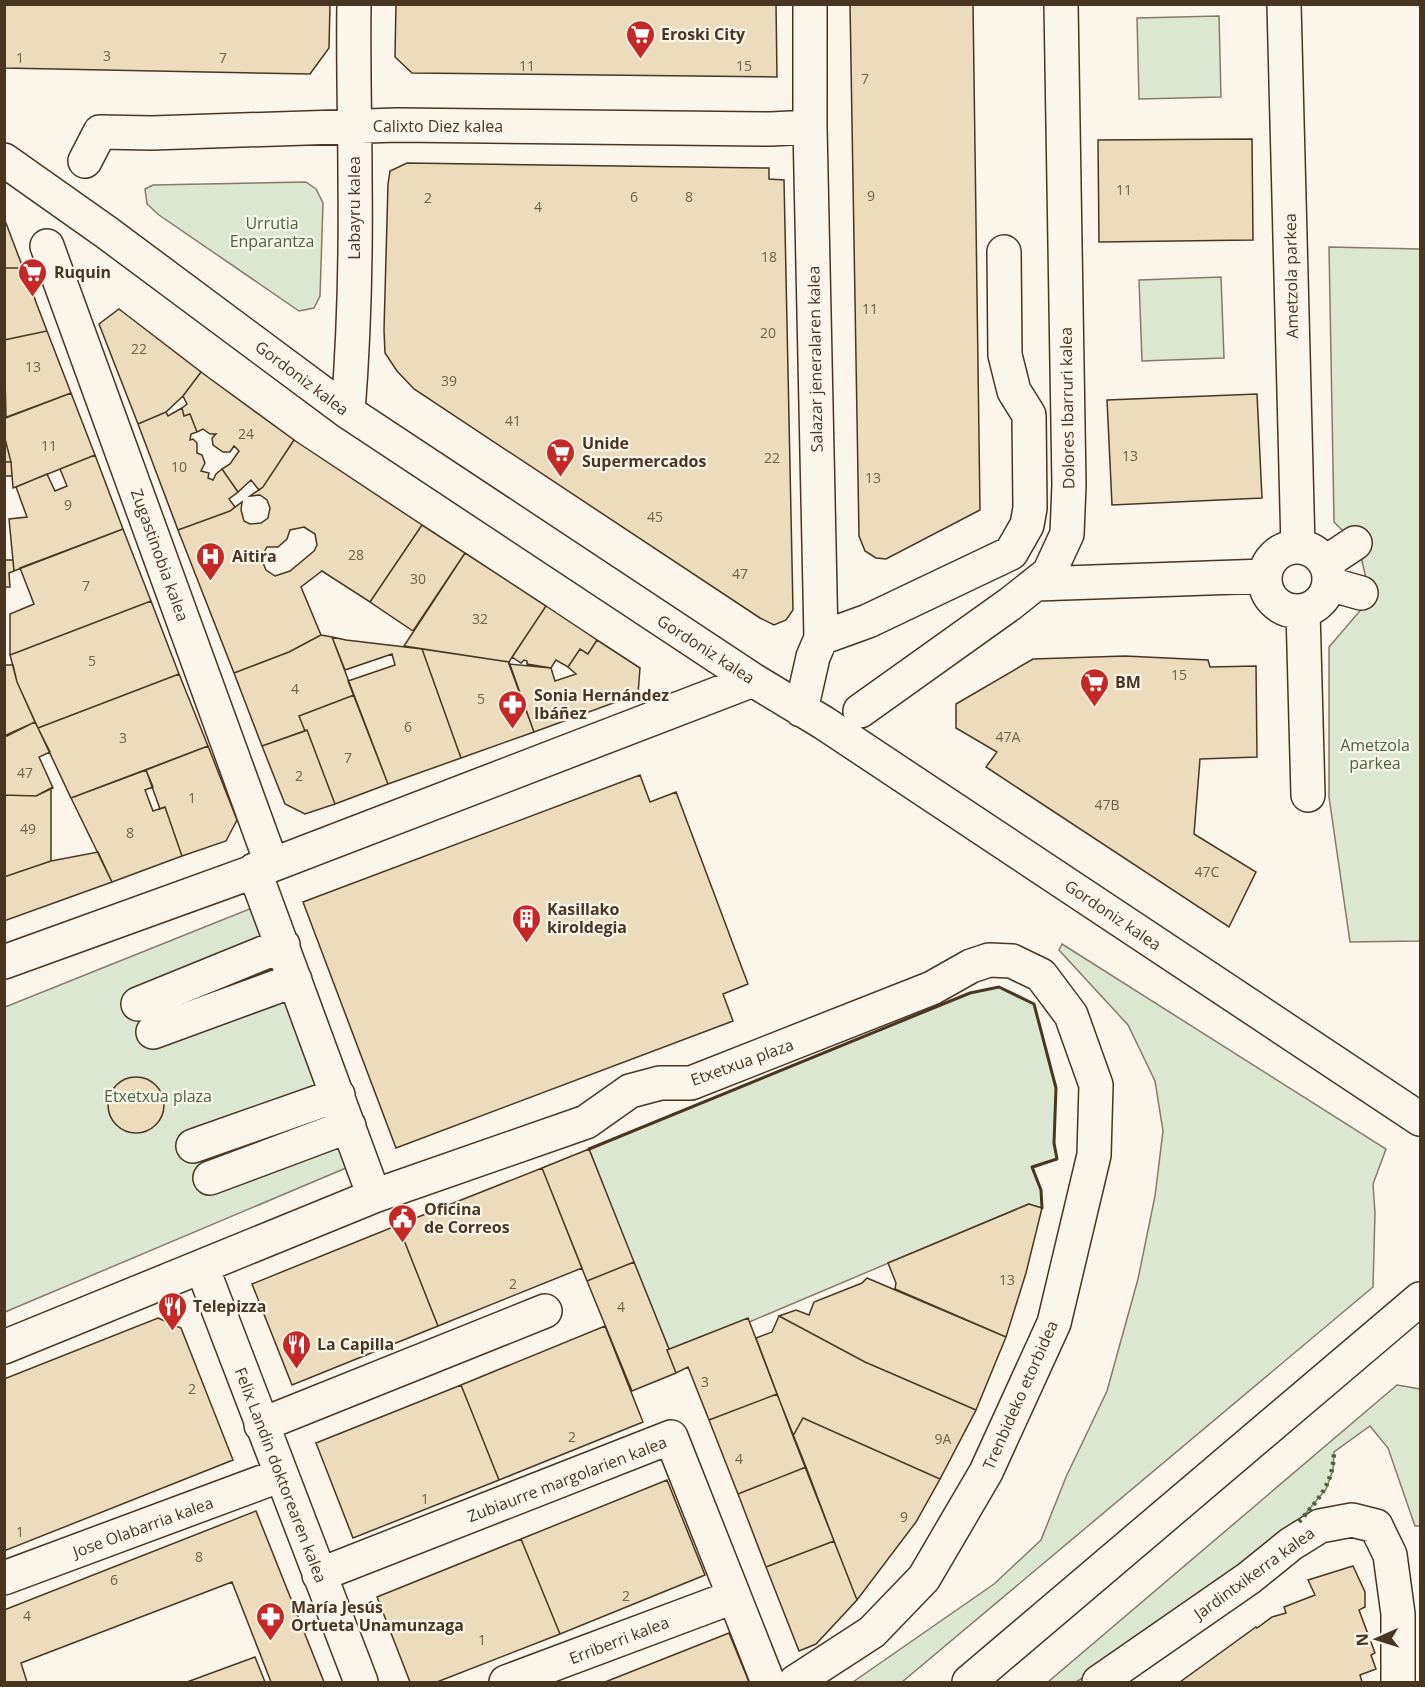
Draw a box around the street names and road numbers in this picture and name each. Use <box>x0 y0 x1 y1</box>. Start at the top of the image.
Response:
street label: Calixto Diez kalea <box>373 115 503 137</box>
street label: Labayru kalea <box>343 156 365 260</box>
street label: Ametzola parkea <box>1279 213 1303 339</box>
street label: Salazar jeneralaren kalea <box>802 266 828 452</box>
street label: Dolores Ibarruri kalea <box>1055 327 1079 489</box>
street label: Gordoniz kalea <box>251 336 353 420</box>
street label: Zugastinobia kalea <box>126 486 194 624</box>
street label: Gordoniz kalea <box>653 609 759 689</box>
street label: Gordoniz kalea <box>1060 875 1166 955</box>
street label: Etxetxua plaza <box>687 1033 797 1091</box>
street label: Trenbideko etorbidea <box>977 1317 1063 1473</box>
street label: Felix Landin doktorearen kalea <box>230 1364 332 1586</box>
street label: Zubiaurre margolarien kalea <box>464 1431 670 1527</box>
street label: Jose Olabarria kalea <box>68 1491 216 1563</box>
street label: Jardintxikerra kalea <box>1188 1522 1319 1625</box>
street label: Erriberri kalea <box>566 1611 672 1669</box>

